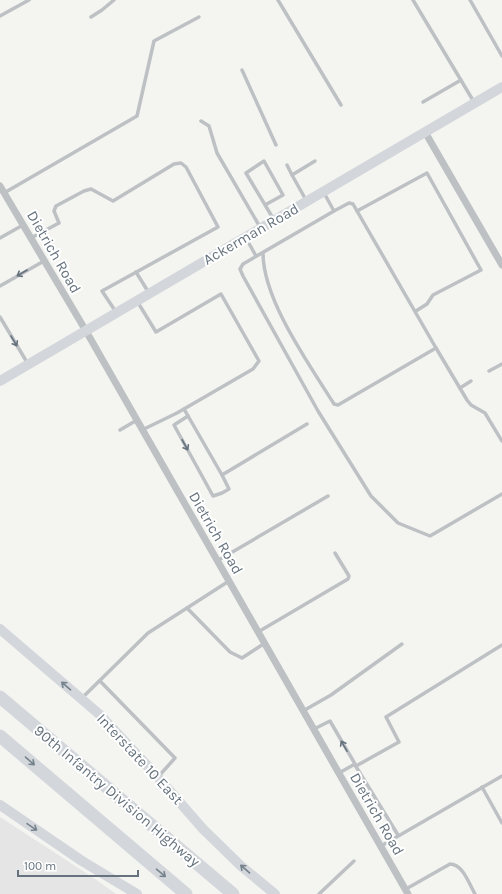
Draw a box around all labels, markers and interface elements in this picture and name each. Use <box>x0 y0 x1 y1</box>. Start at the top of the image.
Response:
street label: Ackerman Road <box>200 199 302 269</box>
street label: Dietrich Road <box>23 207 85 297</box>
one-way arrow <box>16 270 28 278</box>
one-way arrow <box>11 335 19 347</box>
one-way arrow <box>181 438 189 450</box>
street label: Dietrich Road <box>185 488 247 578</box>
one-way arrow <box>61 681 72 690</box>
street label: Interstate 10 East <box>93 710 187 809</box>
street label: 90th Infantry Division Highway <box>30 721 204 871</box>
one-way arrow <box>340 740 348 752</box>
one-way arrow <box>24 757 35 766</box>
street label: Dietrich Road <box>346 769 408 859</box>
one-way arrow <box>26 823 37 831</box>
scale bar <box>18 852 138 878</box>
text: 100 m <box>24 859 56 873</box>
one-way arrow <box>239 864 250 873</box>
one-way arrow <box>155 868 166 877</box>

